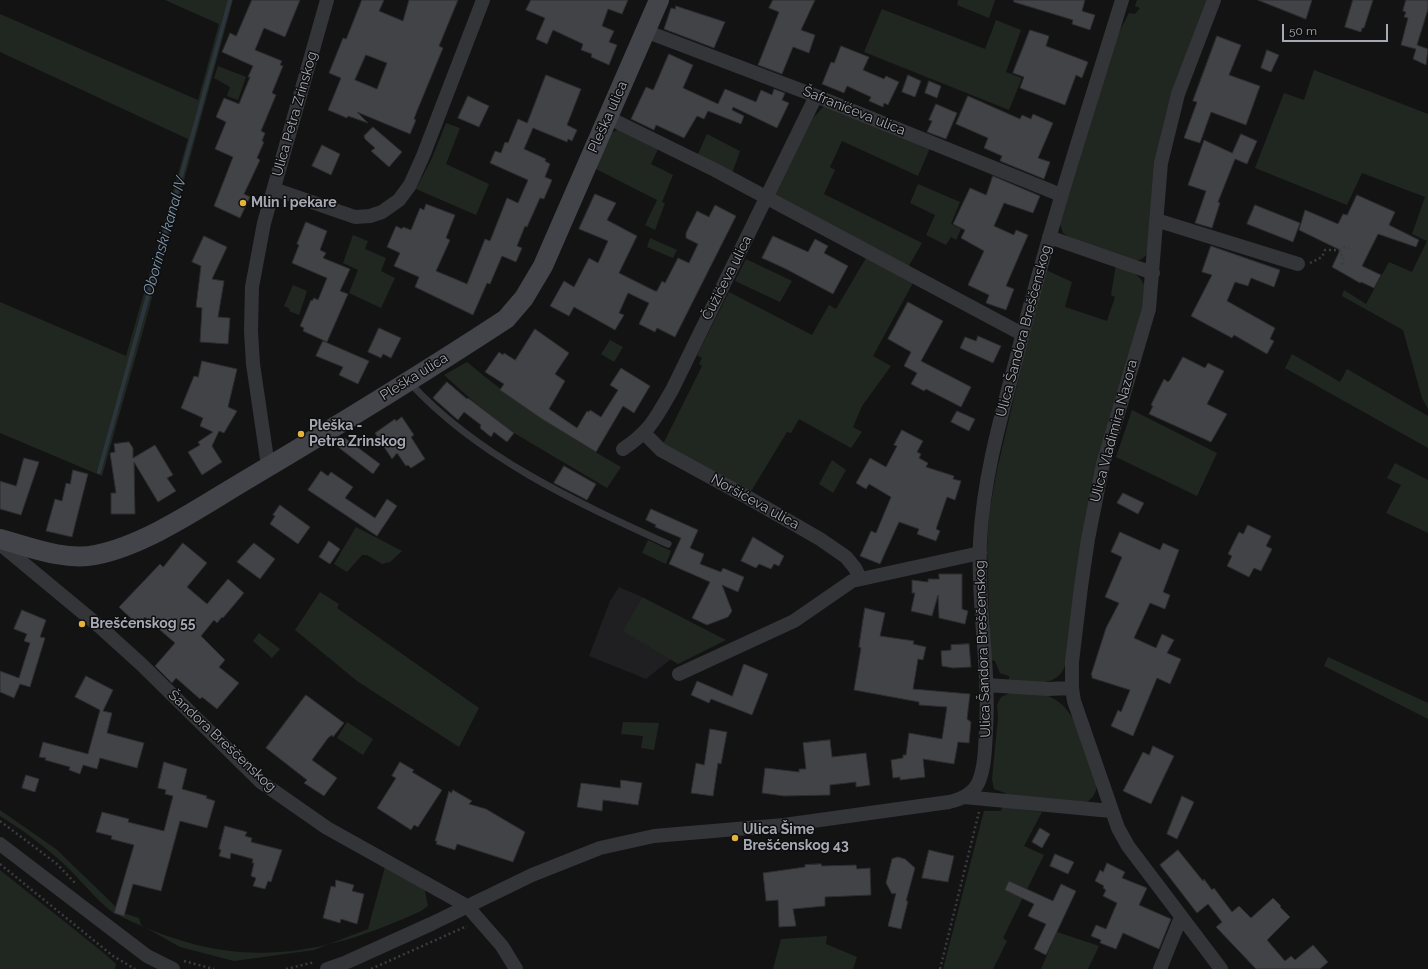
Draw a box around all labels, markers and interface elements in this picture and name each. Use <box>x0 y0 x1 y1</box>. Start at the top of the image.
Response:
scale bar <box>1284 16 1390 42</box>
text: 50 m <box>1289 24 1317 38</box>
street label: Ulica Petra Zrinskog <box>269 50 321 178</box>
street label: Pleška ulica <box>585 79 631 155</box>
street label: Šafranićeva ulica <box>800 83 908 139</box>
water label: Oborinski kanal IV <box>139 175 191 297</box>
place label: Mlin i pekare <box>251 195 337 211</box>
marker: Mlin i pekare <box>238 198 248 208</box>
street label: Čužićeva ulica <box>699 233 755 323</box>
street label: Ulica Šandora Breščenskog <box>993 243 1055 419</box>
street label: Pleška ulica <box>377 350 451 404</box>
street label: Ulica Vladimira Nazora <box>1087 358 1141 504</box>
place label: Pleška - Petra Zrinskog <box>309 418 406 450</box>
marker: Pleška - Petra Zrinskog <box>296 429 306 439</box>
street label: Noršićeva ulica <box>708 471 802 533</box>
street label: Ulica Šandora Breščenskog <box>972 560 994 738</box>
place label: Brešćenskog 55 <box>90 616 195 632</box>
marker: Brešćenskog 55 <box>77 619 87 629</box>
street label: Šandora Breščenskog <box>165 687 279 795</box>
place label: Ulica Šime Brešćenskog 43 <box>743 822 849 854</box>
marker: Ulica Šime Brešćenskog 43 <box>730 833 740 843</box>

